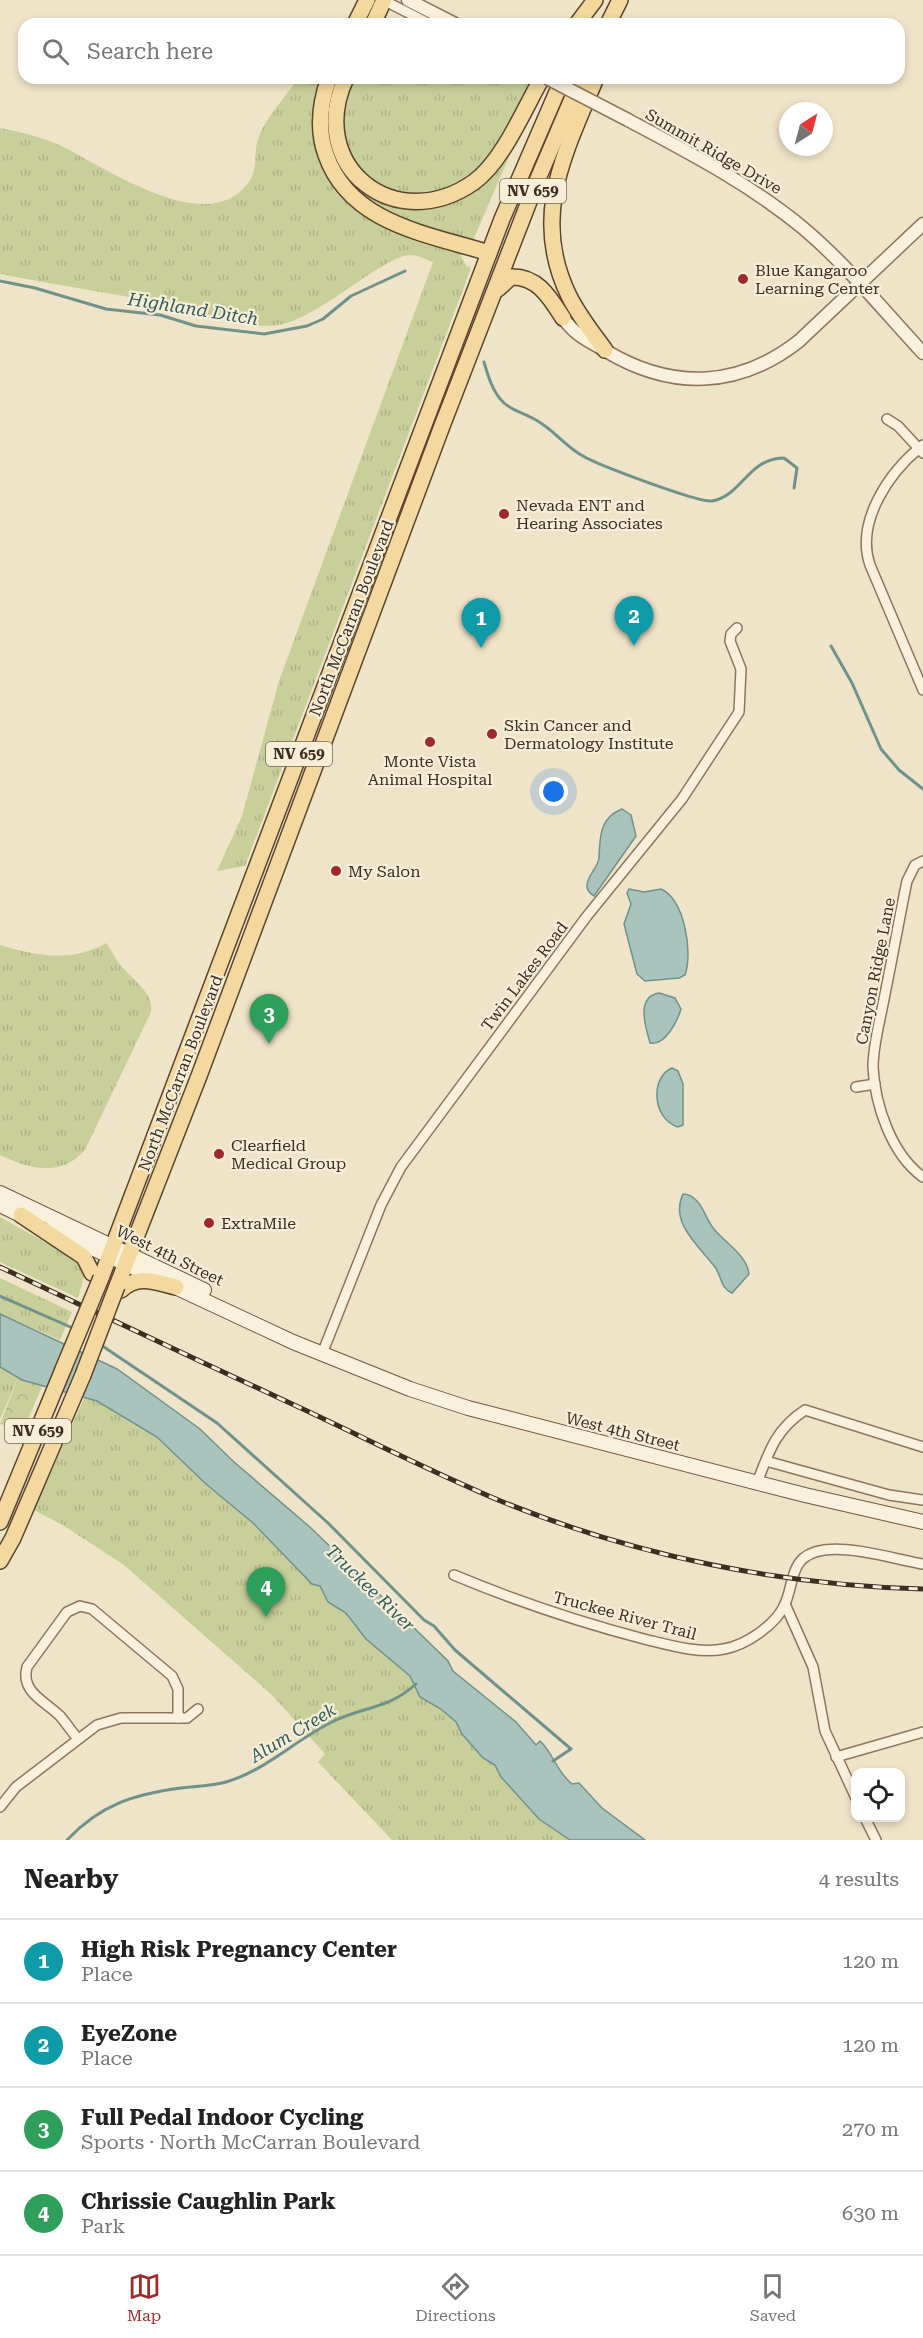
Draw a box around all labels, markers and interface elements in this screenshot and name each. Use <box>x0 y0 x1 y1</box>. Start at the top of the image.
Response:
search box <box>18 18 905 84</box>
icon: search <box>39 35 72 68</box>
text: Search here <box>87 39 213 64</box>
north arrow <box>779 102 833 156</box>
street label: Summit Ridge Drive <box>642 105 785 198</box>
road number: NV 659 <box>500 179 566 203</box>
place label: Blue Kangaroo Learning Center <box>755 261 880 298</box>
marker: Blue Kangaroo Learning Center <box>736 272 750 286</box>
water label: Highland Ditch <box>125 288 260 329</box>
place label: Nevada ENT and Hearing Associates <box>516 496 663 533</box>
marker: Nevada ENT and Hearing Associates <box>497 507 511 521</box>
street label: North McCarran Boulevard <box>305 517 398 719</box>
pin: 2 <box>614 596 654 646</box>
pin: 1 <box>462 598 500 648</box>
place label: Skin Cancer and Dermatology Institute <box>504 716 674 753</box>
marker: Skin Cancer and Dermatology Institute <box>485 727 499 741</box>
marker: Monte Vista Animal Hospital <box>423 735 437 749</box>
road number: NV 659 <box>266 742 332 766</box>
place label: Monte Vista Animal Hospital <box>368 752 492 789</box>
your location <box>539 777 568 806</box>
place label: My Salon <box>348 862 420 881</box>
marker: My Salon <box>329 864 343 878</box>
street label: Canyon Ridge Lane <box>852 896 899 1046</box>
street label: Twin Lakes Road <box>477 918 572 1035</box>
street label: North McCarran Boulevard <box>134 972 227 1174</box>
pin: 3 <box>250 994 288 1044</box>
place label: Clearfield Medical Group <box>231 1136 346 1173</box>
marker: Clearfield Medical Group <box>212 1147 226 1161</box>
place label: ExtraMile <box>221 1214 296 1233</box>
marker: ExtraMile <box>202 1216 216 1230</box>
street label: West 4th Street <box>113 1221 227 1290</box>
street label: West 4th Street <box>564 1408 682 1455</box>
road number: NV 659 <box>5 1419 71 1443</box>
water label: Truckee River <box>321 1540 420 1636</box>
pin: 4 <box>246 1568 286 1617</box>
street label: Truckee River Trail <box>551 1587 699 1644</box>
water label: Alum Creek <box>245 1699 340 1767</box>
map controls <box>851 1768 905 1822</box>
button: locate <box>851 1768 905 1822</box>
text: Nearby <box>24 1864 118 1894</box>
text: 4 results <box>819 1867 899 1891</box>
text: High Risk Pregnancy Center <box>81 1937 397 1962</box>
text: 1 <box>38 1949 49 1973</box>
text: 120 m <box>842 1949 899 1973</box>
text: Place <box>81 1962 133 1986</box>
text: EyeZone <box>81 2021 177 2046</box>
text: 2 <box>38 2033 49 2057</box>
text: 120 m <box>842 2033 899 2057</box>
text: Place <box>81 2046 133 2070</box>
text: Full Pedal Indoor Cycling <box>81 2105 363 2130</box>
text: 3 <box>38 2117 49 2141</box>
text: 270 m <box>842 2117 899 2141</box>
text: Sports · North McCarran Boulevard <box>81 2130 420 2154</box>
text: Chrissie Caughlin Park <box>81 2189 336 2214</box>
text: 4 <box>38 2201 49 2225</box>
text: 630 m <box>842 2201 899 2225</box>
text: Park <box>81 2214 125 2238</box>
tab: Map <box>127 2270 161 2325</box>
tab: Directions <box>415 2270 496 2325</box>
tab: Saved <box>750 2270 796 2325</box>

